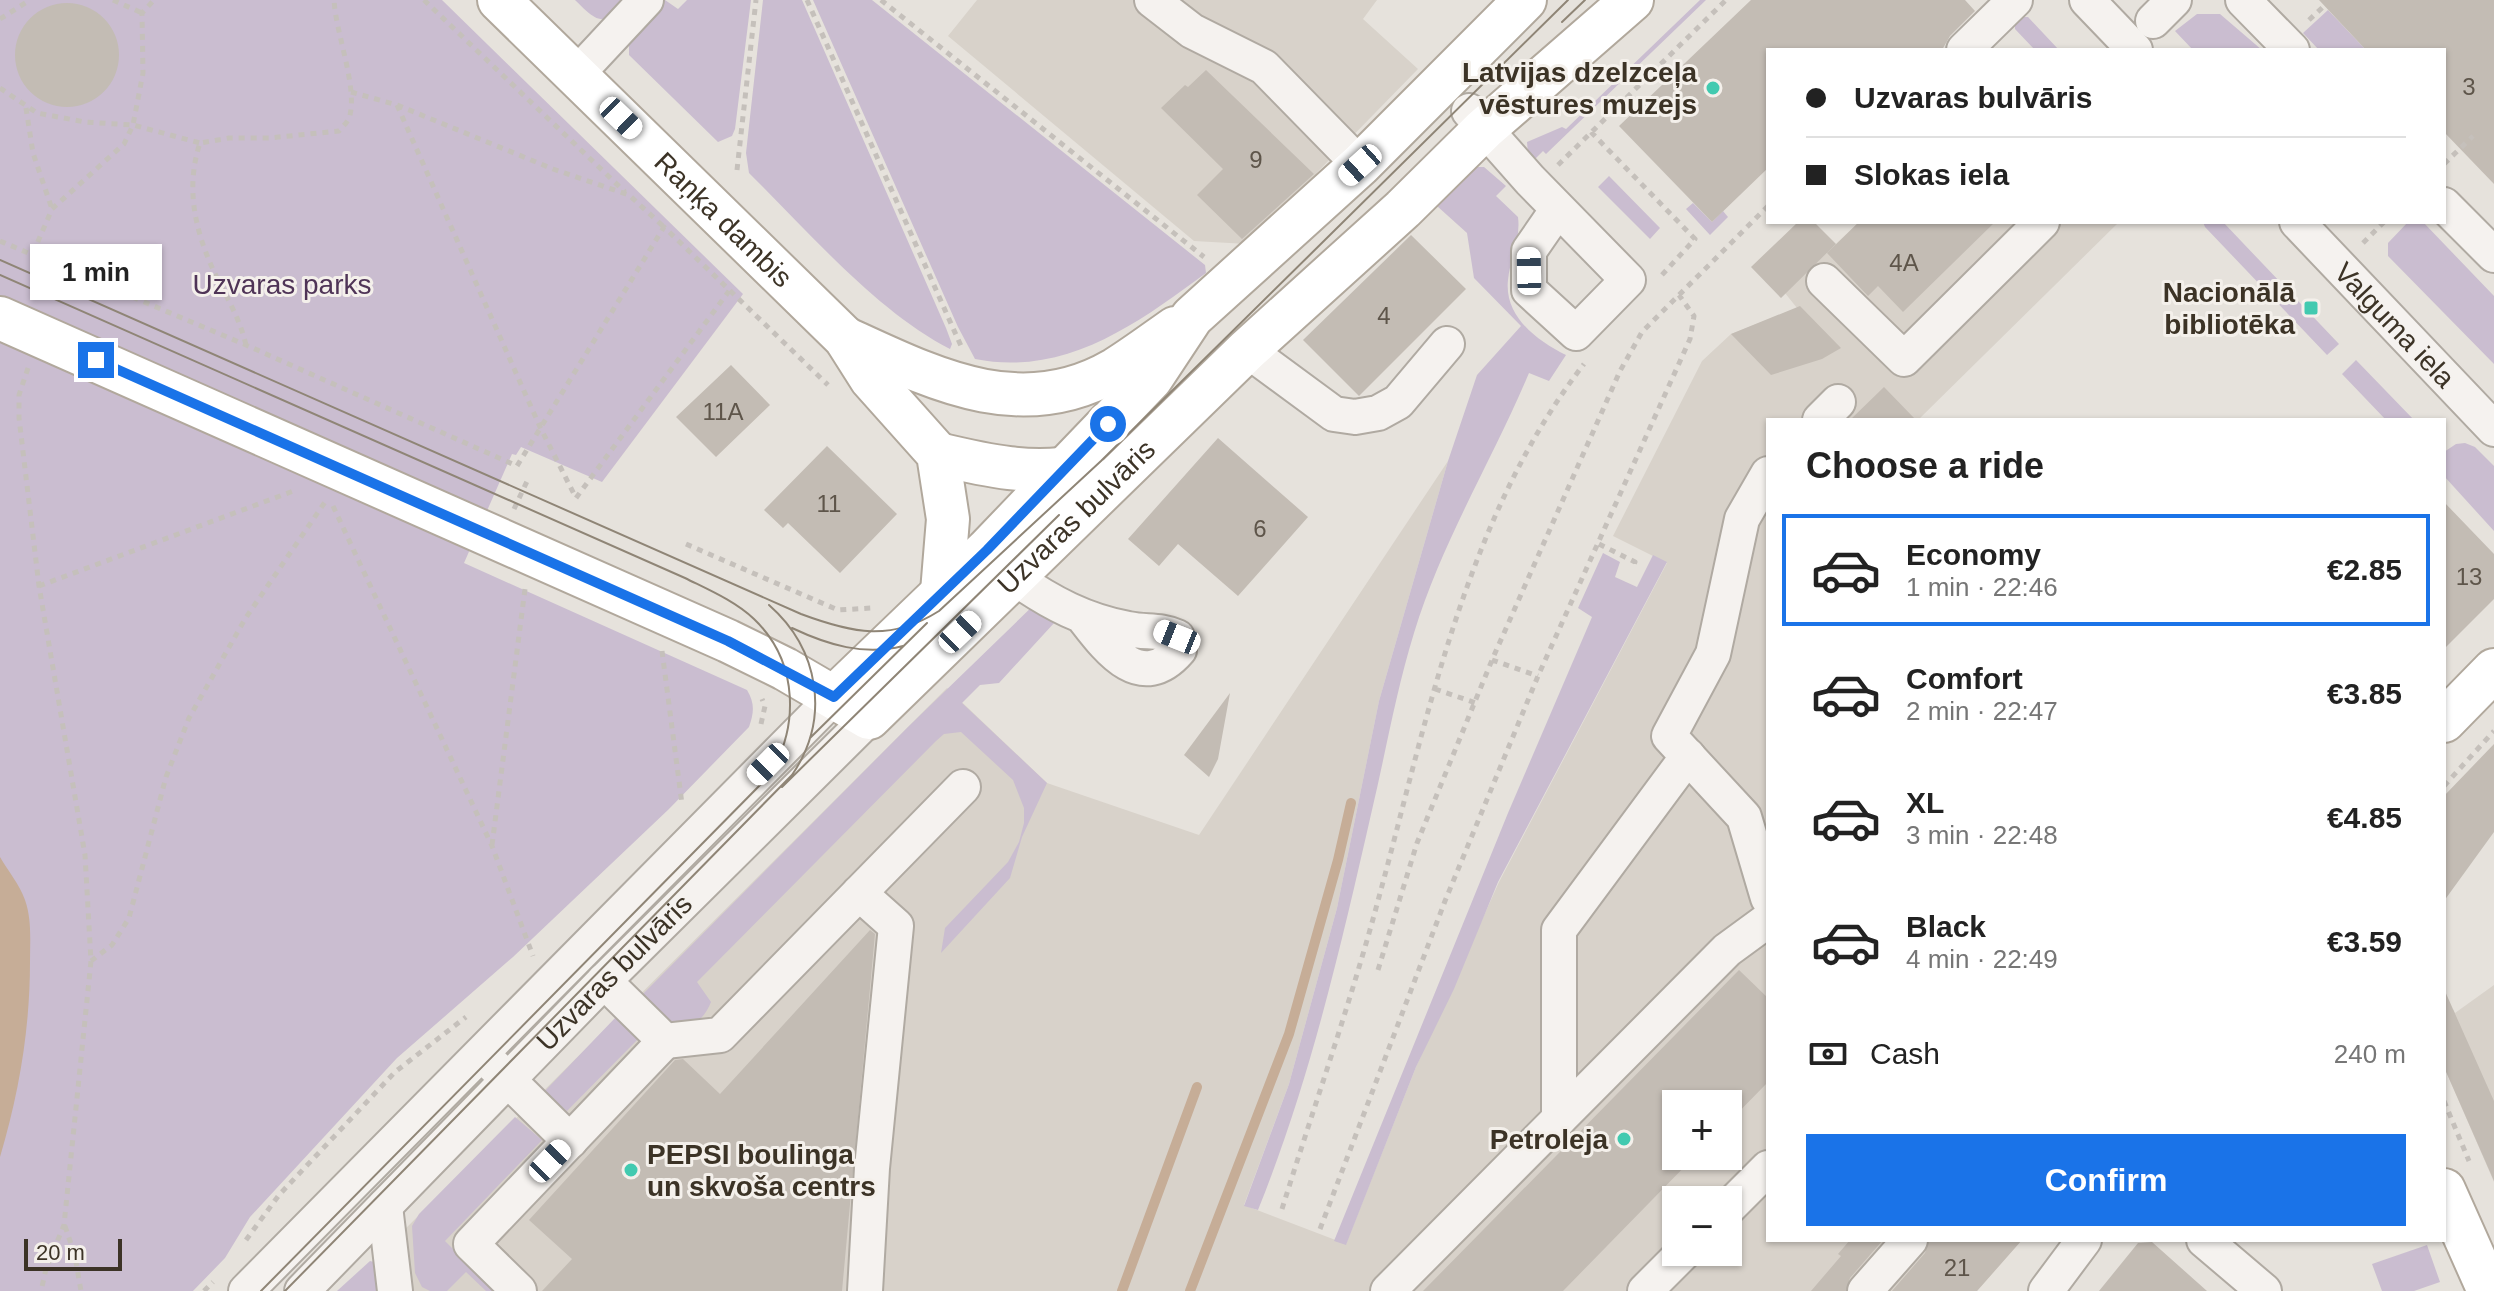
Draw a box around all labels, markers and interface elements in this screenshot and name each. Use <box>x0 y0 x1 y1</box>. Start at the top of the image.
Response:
place label: Latvijas dzelzceļa vēstures muzejs <box>1462 57 1697 120</box>
house number: 3 <box>2462 73 2476 100</box>
marker: Latvijas dzelzceļa vēstures muzejs <box>1704 79 1722 97</box>
text: Uzvaras bulvāris <box>1854 81 2092 114</box>
car <box>595 93 647 143</box>
car <box>1334 140 1386 190</box>
street label: Raņķa dambis <box>649 146 798 293</box>
house number: 9 <box>1249 146 1263 173</box>
text: Slokas iela <box>1854 158 2009 191</box>
callout: 1 min <box>30 244 162 300</box>
car <box>1517 247 1541 295</box>
house number: 4A <box>1889 249 1919 276</box>
street label: Valguma iela <box>2329 256 2462 394</box>
text: 1 min <box>62 257 130 287</box>
park label: Uzvaras parks <box>193 269 371 300</box>
place label: Nacionālā bibliotēka <box>2163 277 2295 340</box>
marker: Nacionālā bibliotēka <box>2302 299 2320 317</box>
house number: 4 <box>1377 302 1391 329</box>
route end <box>78 342 114 378</box>
house number: 11A <box>703 398 743 425</box>
route start <box>1090 406 1126 442</box>
street label: Uzvaras bulvāris <box>991 433 1161 600</box>
text: Choose a ride <box>1806 445 2044 486</box>
house number: 11 <box>817 490 841 517</box>
house number: 6 <box>1253 515 1267 542</box>
icon: car <box>1810 534 1882 606</box>
text: Economy <box>1906 538 2041 571</box>
text: €2.85 <box>2327 553 2402 586</box>
house number: 13 <box>2456 563 2482 590</box>
text: 1 min · 22:46 <box>1906 572 2058 602</box>
car <box>934 607 986 657</box>
car <box>1150 617 1204 657</box>
icon: car <box>1810 658 1882 730</box>
text: Comfort <box>1906 662 2023 695</box>
text: €3.85 <box>2327 677 2402 710</box>
text: 2 min · 22:47 <box>1906 696 2058 726</box>
car <box>743 739 793 789</box>
icon: car <box>1810 782 1882 854</box>
text: XL <box>1906 786 1944 819</box>
text: €4.85 <box>2327 801 2402 834</box>
text: 3 min · 22:48 <box>1906 820 2058 850</box>
street label: Uzvaras bulvāris <box>530 888 698 1056</box>
icon: car <box>1810 906 1882 978</box>
text: Black <box>1906 910 1986 943</box>
text: €3.59 <box>2327 925 2402 958</box>
text: 4 min · 22:49 <box>1906 944 2058 974</box>
icon: cash <box>1806 1032 1850 1076</box>
text: Cash <box>1870 1037 1940 1070</box>
text: 240 m <box>2334 1039 2406 1069</box>
map controls <box>1662 1090 1742 1266</box>
button: + <box>1662 1090 1742 1170</box>
place label: Petroleja <box>1490 1124 1608 1155</box>
marker: Petroleja <box>1615 1130 1633 1148</box>
button: Confirm <box>1806 1134 2406 1226</box>
car <box>525 1135 575 1187</box>
place label: PEPSI boulinga un skvoša centrs <box>647 1139 876 1202</box>
marker: PEPSI boulinga un skvoša centrs <box>622 1161 640 1179</box>
button: − <box>1662 1186 1742 1266</box>
scale bar <box>24 1235 122 1271</box>
text: 20 m <box>36 1240 85 1265</box>
house number: 21 <box>1944 1254 1970 1281</box>

